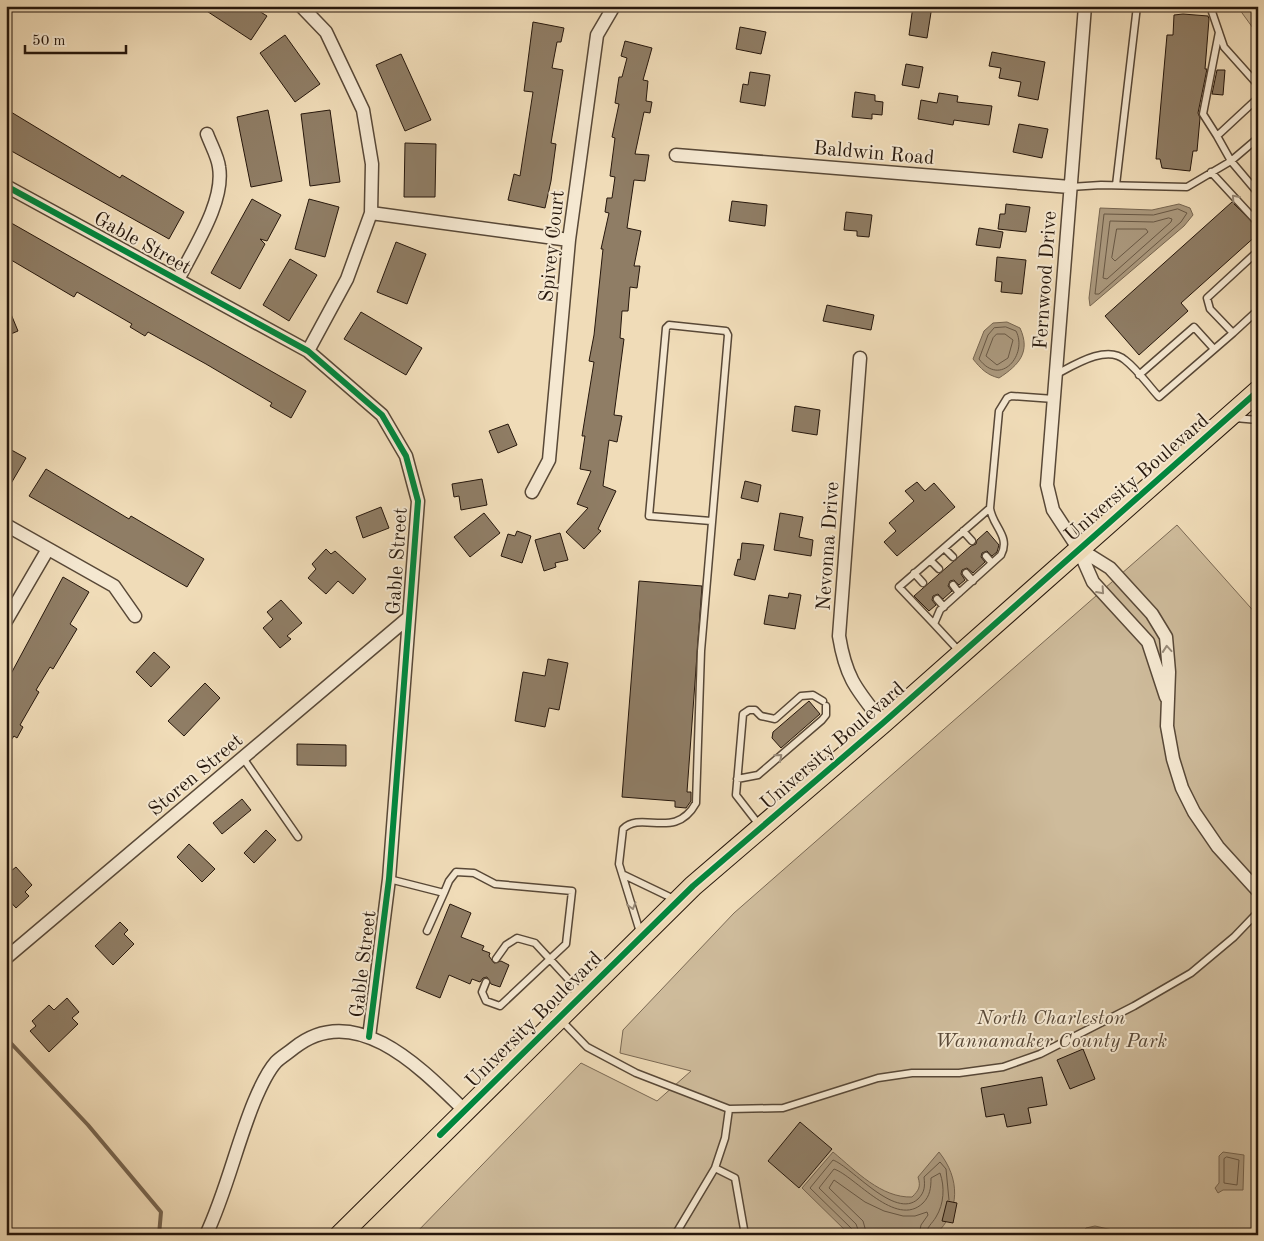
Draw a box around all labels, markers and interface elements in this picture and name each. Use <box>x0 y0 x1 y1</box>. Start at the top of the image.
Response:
scale bar <box>25 22 126 54</box>
text: 50 m <box>32 34 66 49</box>
street label: Baldwin Road <box>812 139 935 169</box>
street label: Spivey Court <box>537 189 569 303</box>
one-way arrow <box>1232 194 1241 203</box>
street label: Gable Street <box>90 209 194 279</box>
street label: Fernwood Drive <box>1031 210 1061 350</box>
street label: University Boulevard <box>1061 411 1213 546</box>
street label: Nevonna Drive <box>815 481 843 611</box>
street label: Gable Street <box>384 507 412 616</box>
one-way arrow <box>1095 585 1104 594</box>
one-way arrow <box>1162 644 1173 652</box>
street label: University Boulevard <box>757 679 909 814</box>
street label: Storen Street <box>145 731 247 821</box>
one-way arrow <box>773 754 782 763</box>
one-way arrow <box>627 901 637 909</box>
street label: Gable Street <box>347 910 380 1019</box>
street label: University Boulevard <box>462 948 606 1092</box>
park label: North Charleston Wannamaker County Park <box>935 1009 1167 1052</box>

